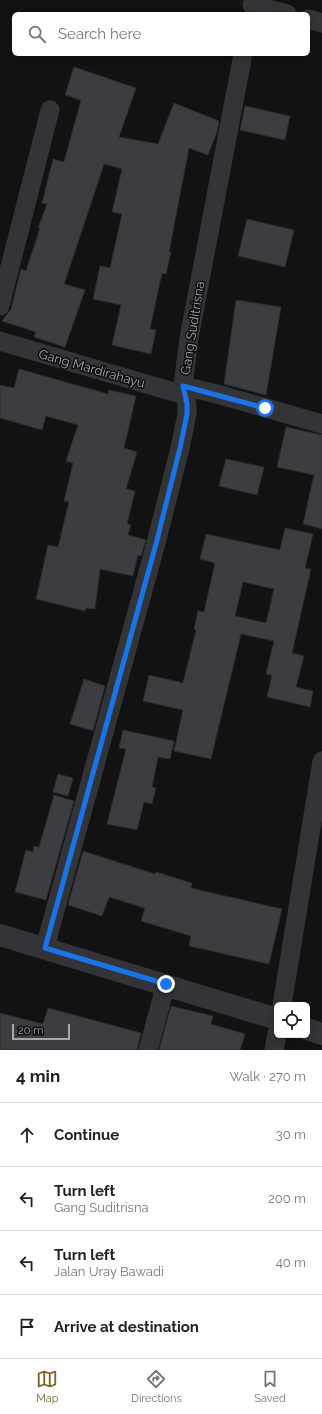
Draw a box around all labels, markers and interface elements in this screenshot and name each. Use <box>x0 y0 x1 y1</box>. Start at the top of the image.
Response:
search box <box>12 12 310 56</box>
icon: search <box>26 23 48 45</box>
text: Search here <box>58 25 141 43</box>
street label: Gang Suditrisna <box>178 280 207 376</box>
street label: Gang Mardirahayu <box>37 346 147 391</box>
route start <box>256 399 274 417</box>
route end <box>157 975 175 993</box>
map controls <box>274 1002 310 1038</box>
button: locate <box>274 1002 310 1038</box>
scale bar <box>12 1022 70 1041</box>
text: 20 m <box>18 1024 43 1037</box>
text: 4 min <box>16 1066 60 1086</box>
text: Walk · 270 m <box>230 1069 306 1084</box>
icon: ahead <box>16 1124 38 1146</box>
text: Continue <box>54 1126 119 1144</box>
text: 30 m <box>276 1127 306 1142</box>
text: Turn left <box>54 1182 115 1200</box>
icon: left <box>16 1188 38 1210</box>
text: 200 m <box>268 1191 306 1206</box>
text: Gang Suditrisna <box>54 1200 149 1215</box>
text: Turn left <box>54 1246 115 1264</box>
icon: left <box>16 1252 38 1274</box>
text: 40 m <box>276 1255 306 1270</box>
text: Jalan Uray Bawadi <box>54 1264 164 1279</box>
icon: arrive <box>16 1316 38 1338</box>
text: Arrive at destination <box>54 1318 199 1336</box>
tab: Map <box>36 1368 59 1405</box>
tab: Directions <box>131 1368 182 1405</box>
tab: Saved <box>254 1368 286 1405</box>

